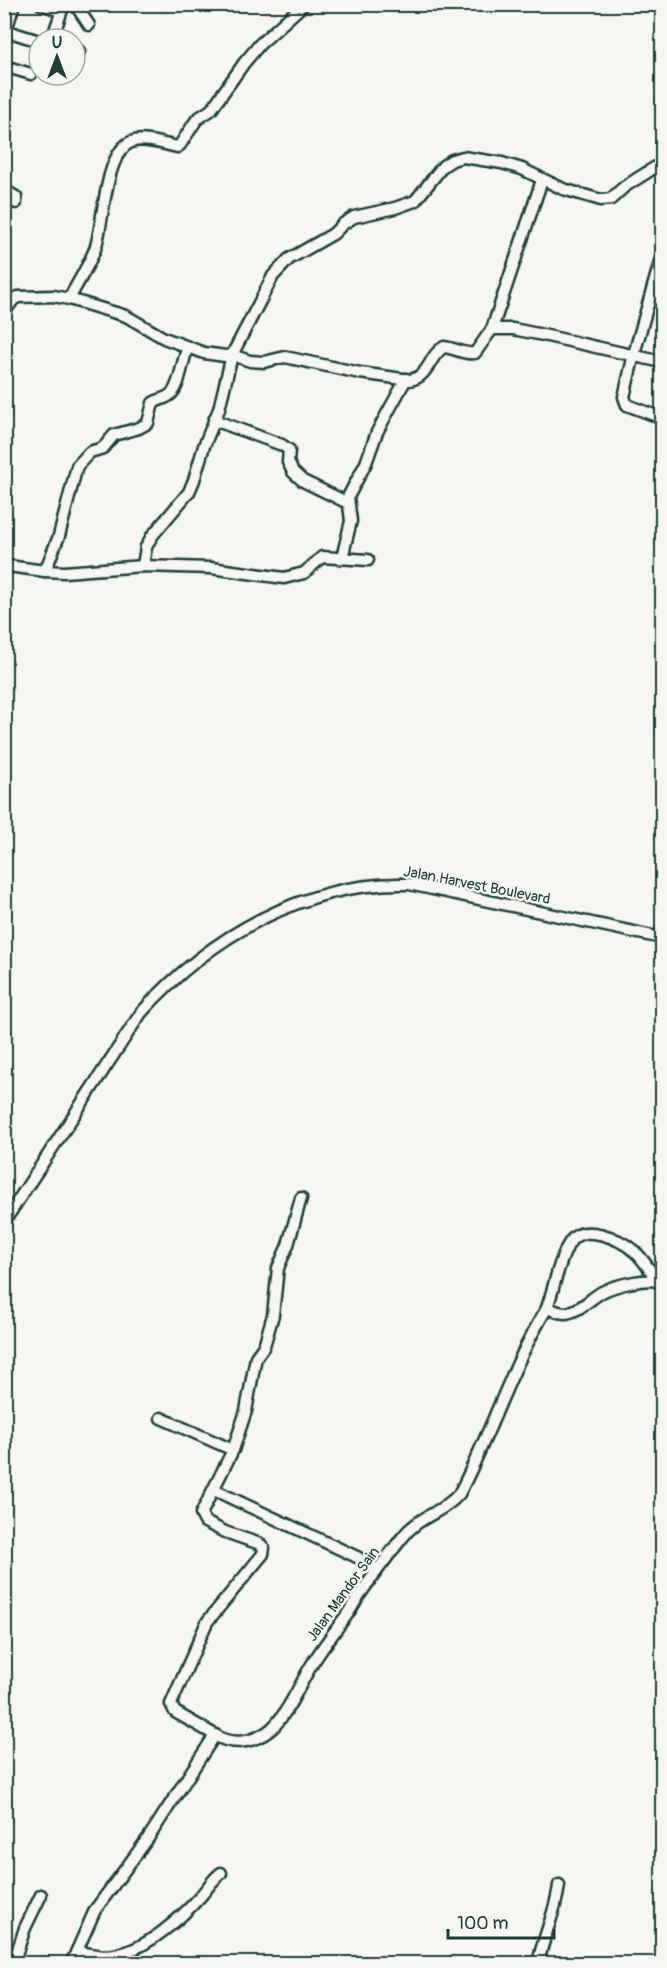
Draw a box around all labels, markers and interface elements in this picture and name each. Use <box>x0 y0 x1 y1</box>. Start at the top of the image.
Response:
north arrow <box>27 27 87 87</box>
text: U <box>52 33 63 53</box>
street label: Jalan Harvest Boulevard <box>402 862 552 909</box>
street label: Jalan Mandor Sain <box>303 1543 384 1645</box>
scale bar <box>448 1902 554 1940</box>
text: 100 m <box>457 1912 509 1935</box>

